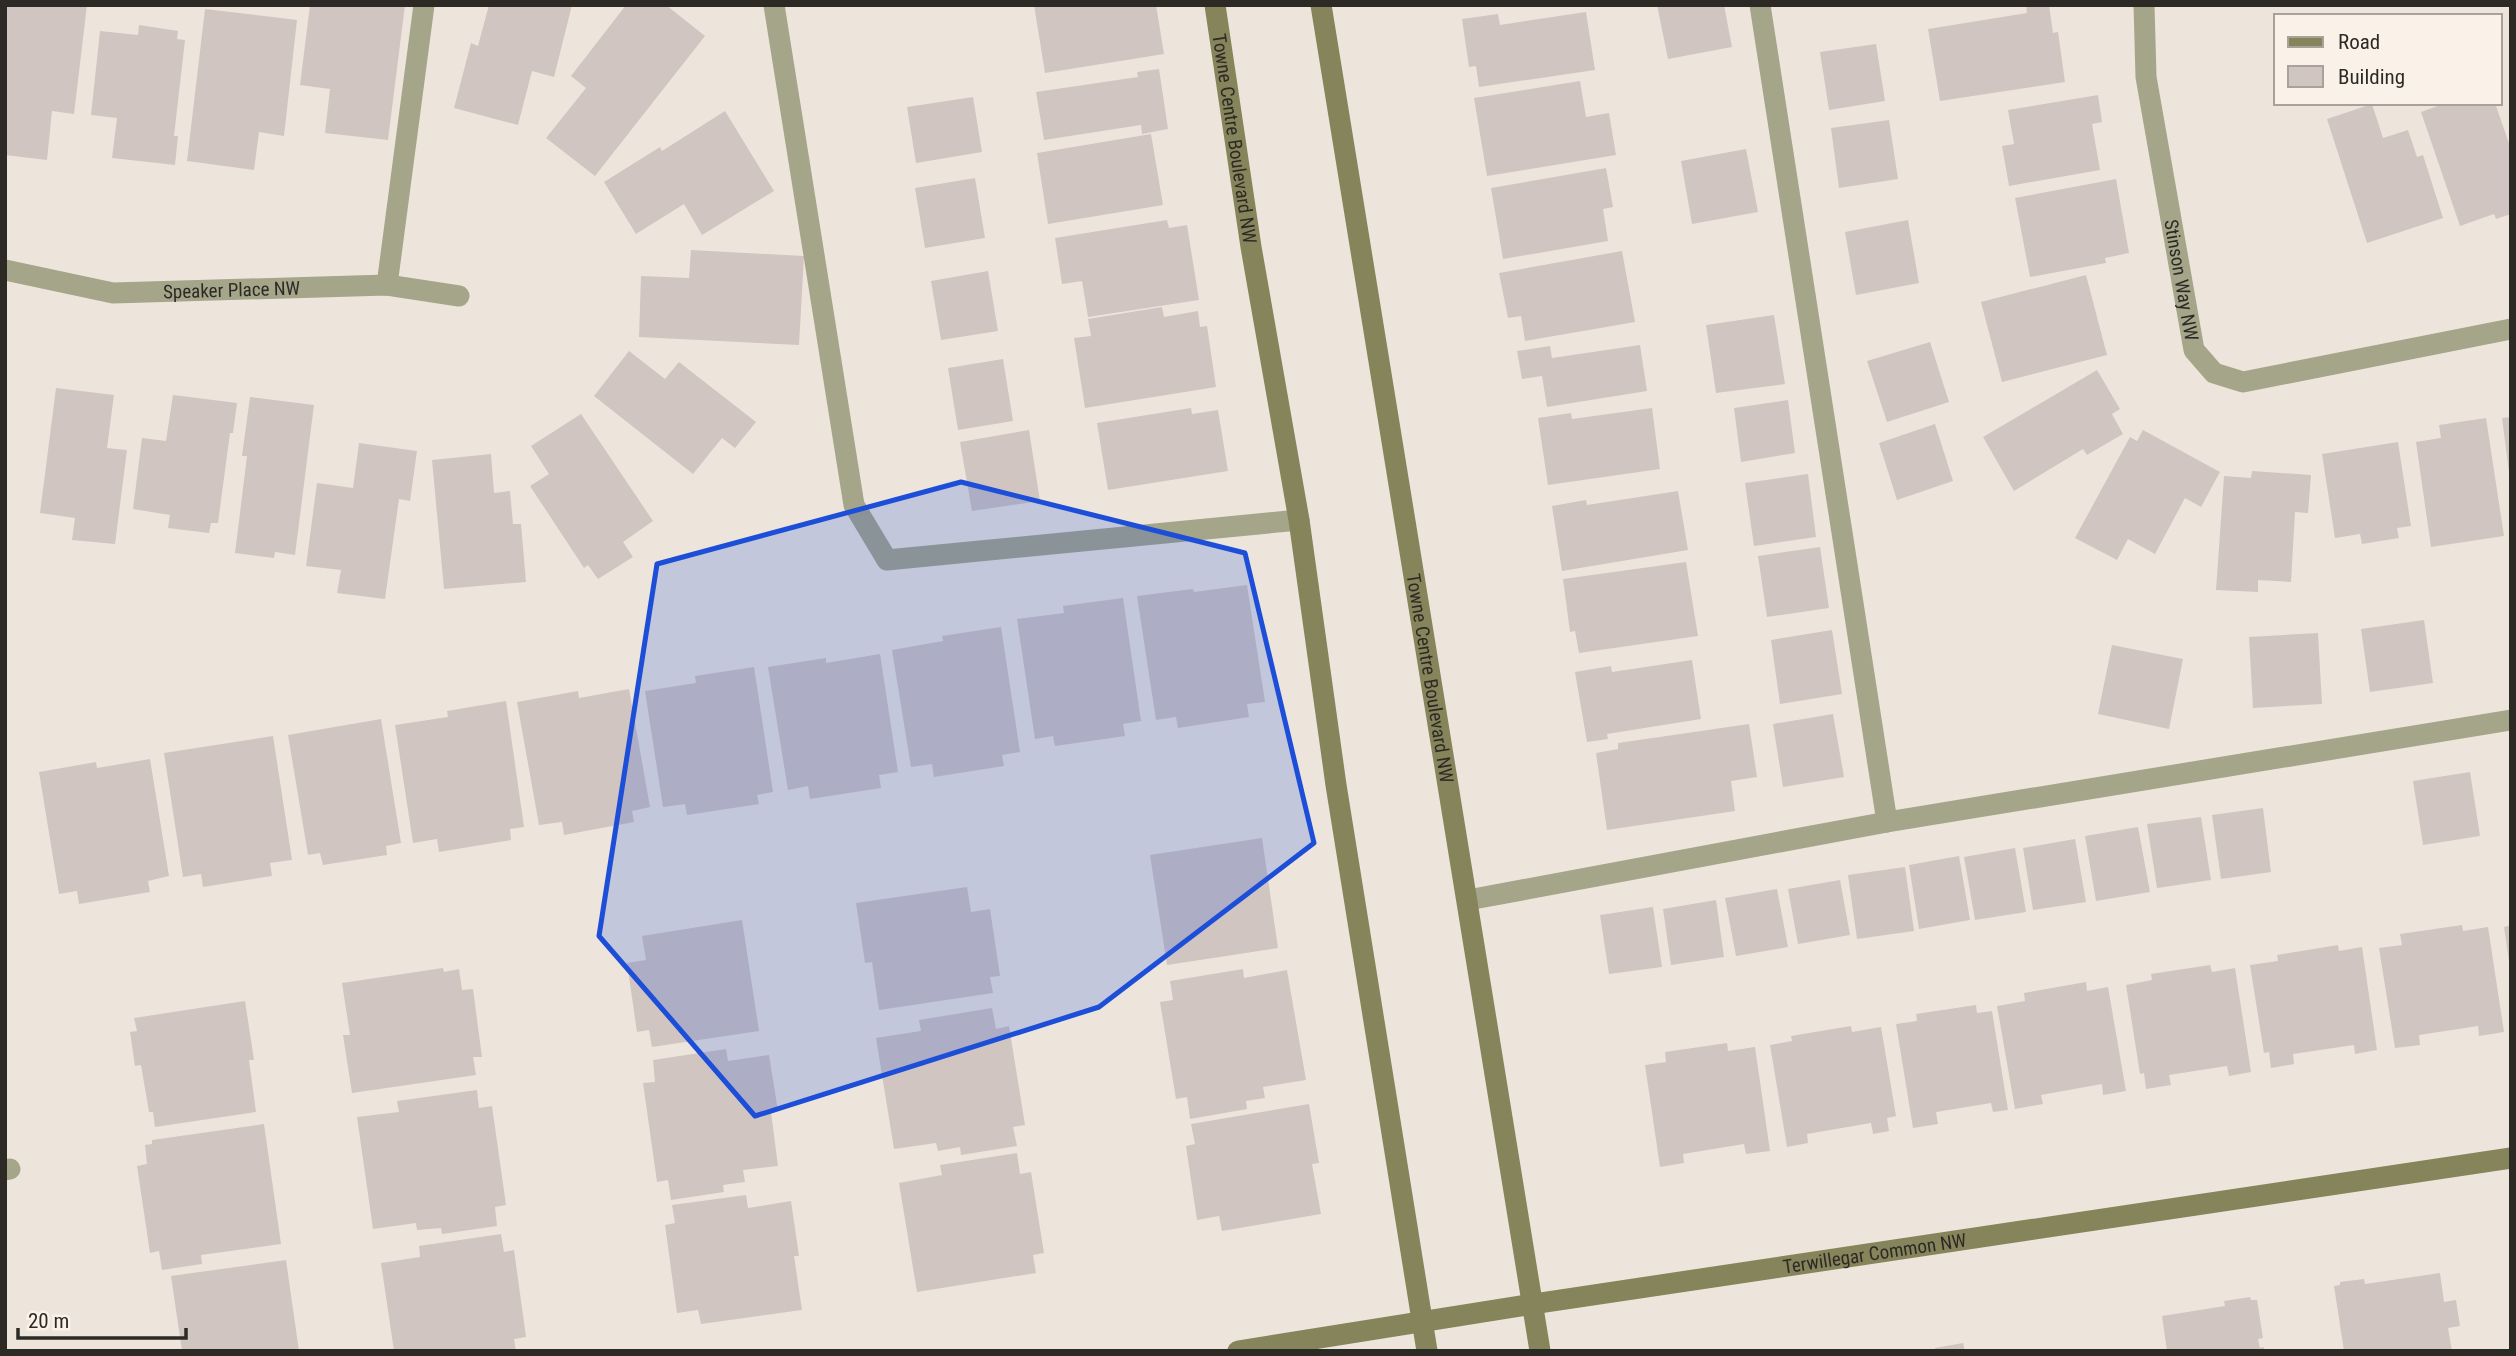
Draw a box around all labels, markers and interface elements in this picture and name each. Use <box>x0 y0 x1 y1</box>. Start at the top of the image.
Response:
legend <box>2274 14 2502 105</box>
text: Road <box>2338 30 2380 54</box>
street label: Towne Centre Boulevard NW <box>1208 32 1262 245</box>
text: Building <box>2338 65 2405 89</box>
street label: Stinson Way NW <box>2160 218 2204 342</box>
street label: Speaker Place NW <box>163 276 300 303</box>
street label: Towne Centre Boulevard NW <box>1402 572 1459 785</box>
street label: Terwillegar Common NW <box>1781 1228 1968 1278</box>
scale bar <box>18 1296 186 1340</box>
text: 20 m <box>28 1309 69 1333</box>

